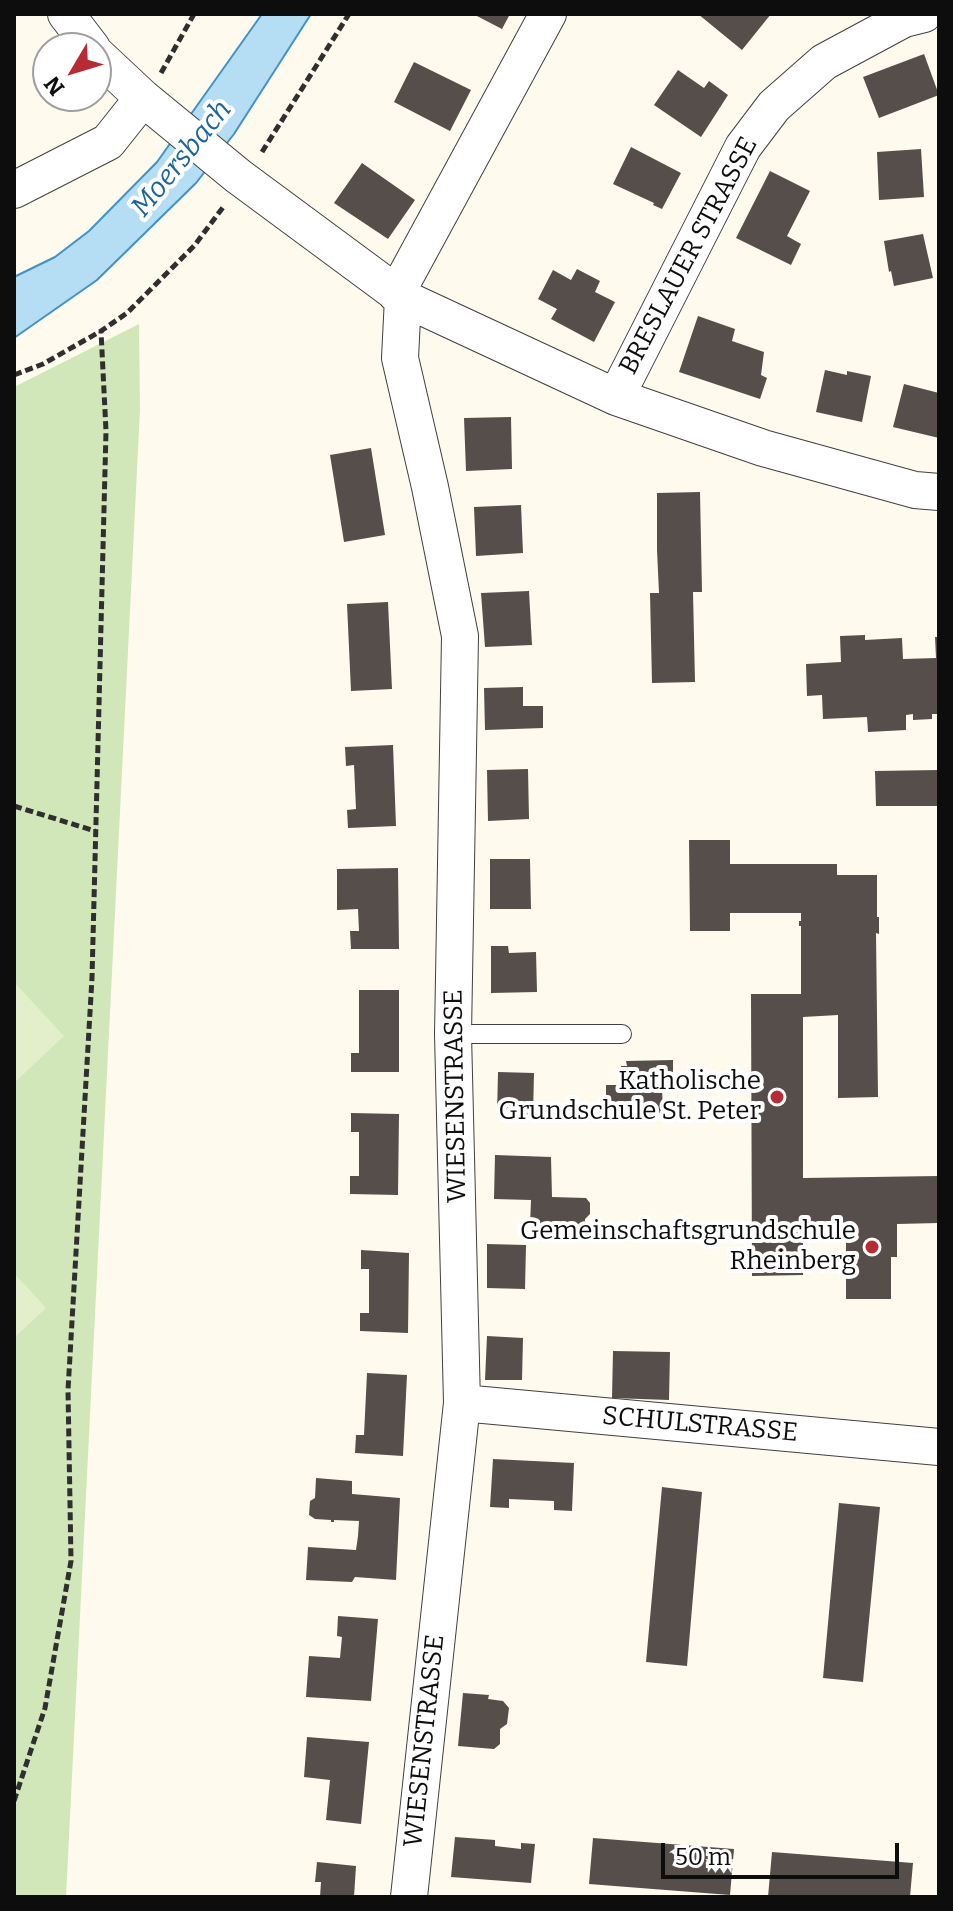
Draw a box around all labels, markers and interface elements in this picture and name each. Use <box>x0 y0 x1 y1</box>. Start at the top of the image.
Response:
north arrow <box>32 32 112 112</box>
text: N <box>38 71 70 101</box>
water label: Moersbach <box>125 94 239 224</box>
street label: BRESLAUER STRASSE <box>613 132 765 380</box>
street label: WIESENSTRASSE <box>439 989 473 1203</box>
place label: Katholische Grundschule St. Peter <box>499 1066 761 1128</box>
marker: Katholische Grundschule St. Peter <box>768 1088 786 1106</box>
place label: Gemeinschaftsgrundschule Rheinberg <box>520 1216 856 1278</box>
marker: Gemeinschaftsgrundschule Rheinberg <box>863 1238 881 1256</box>
street label: SCHULSTRASSE <box>601 1401 799 1449</box>
street label: WIESENSTRASSE <box>398 1633 452 1849</box>
scale bar <box>665 1827 903 1877</box>
text: 50 m <box>675 1843 731 1871</box>

